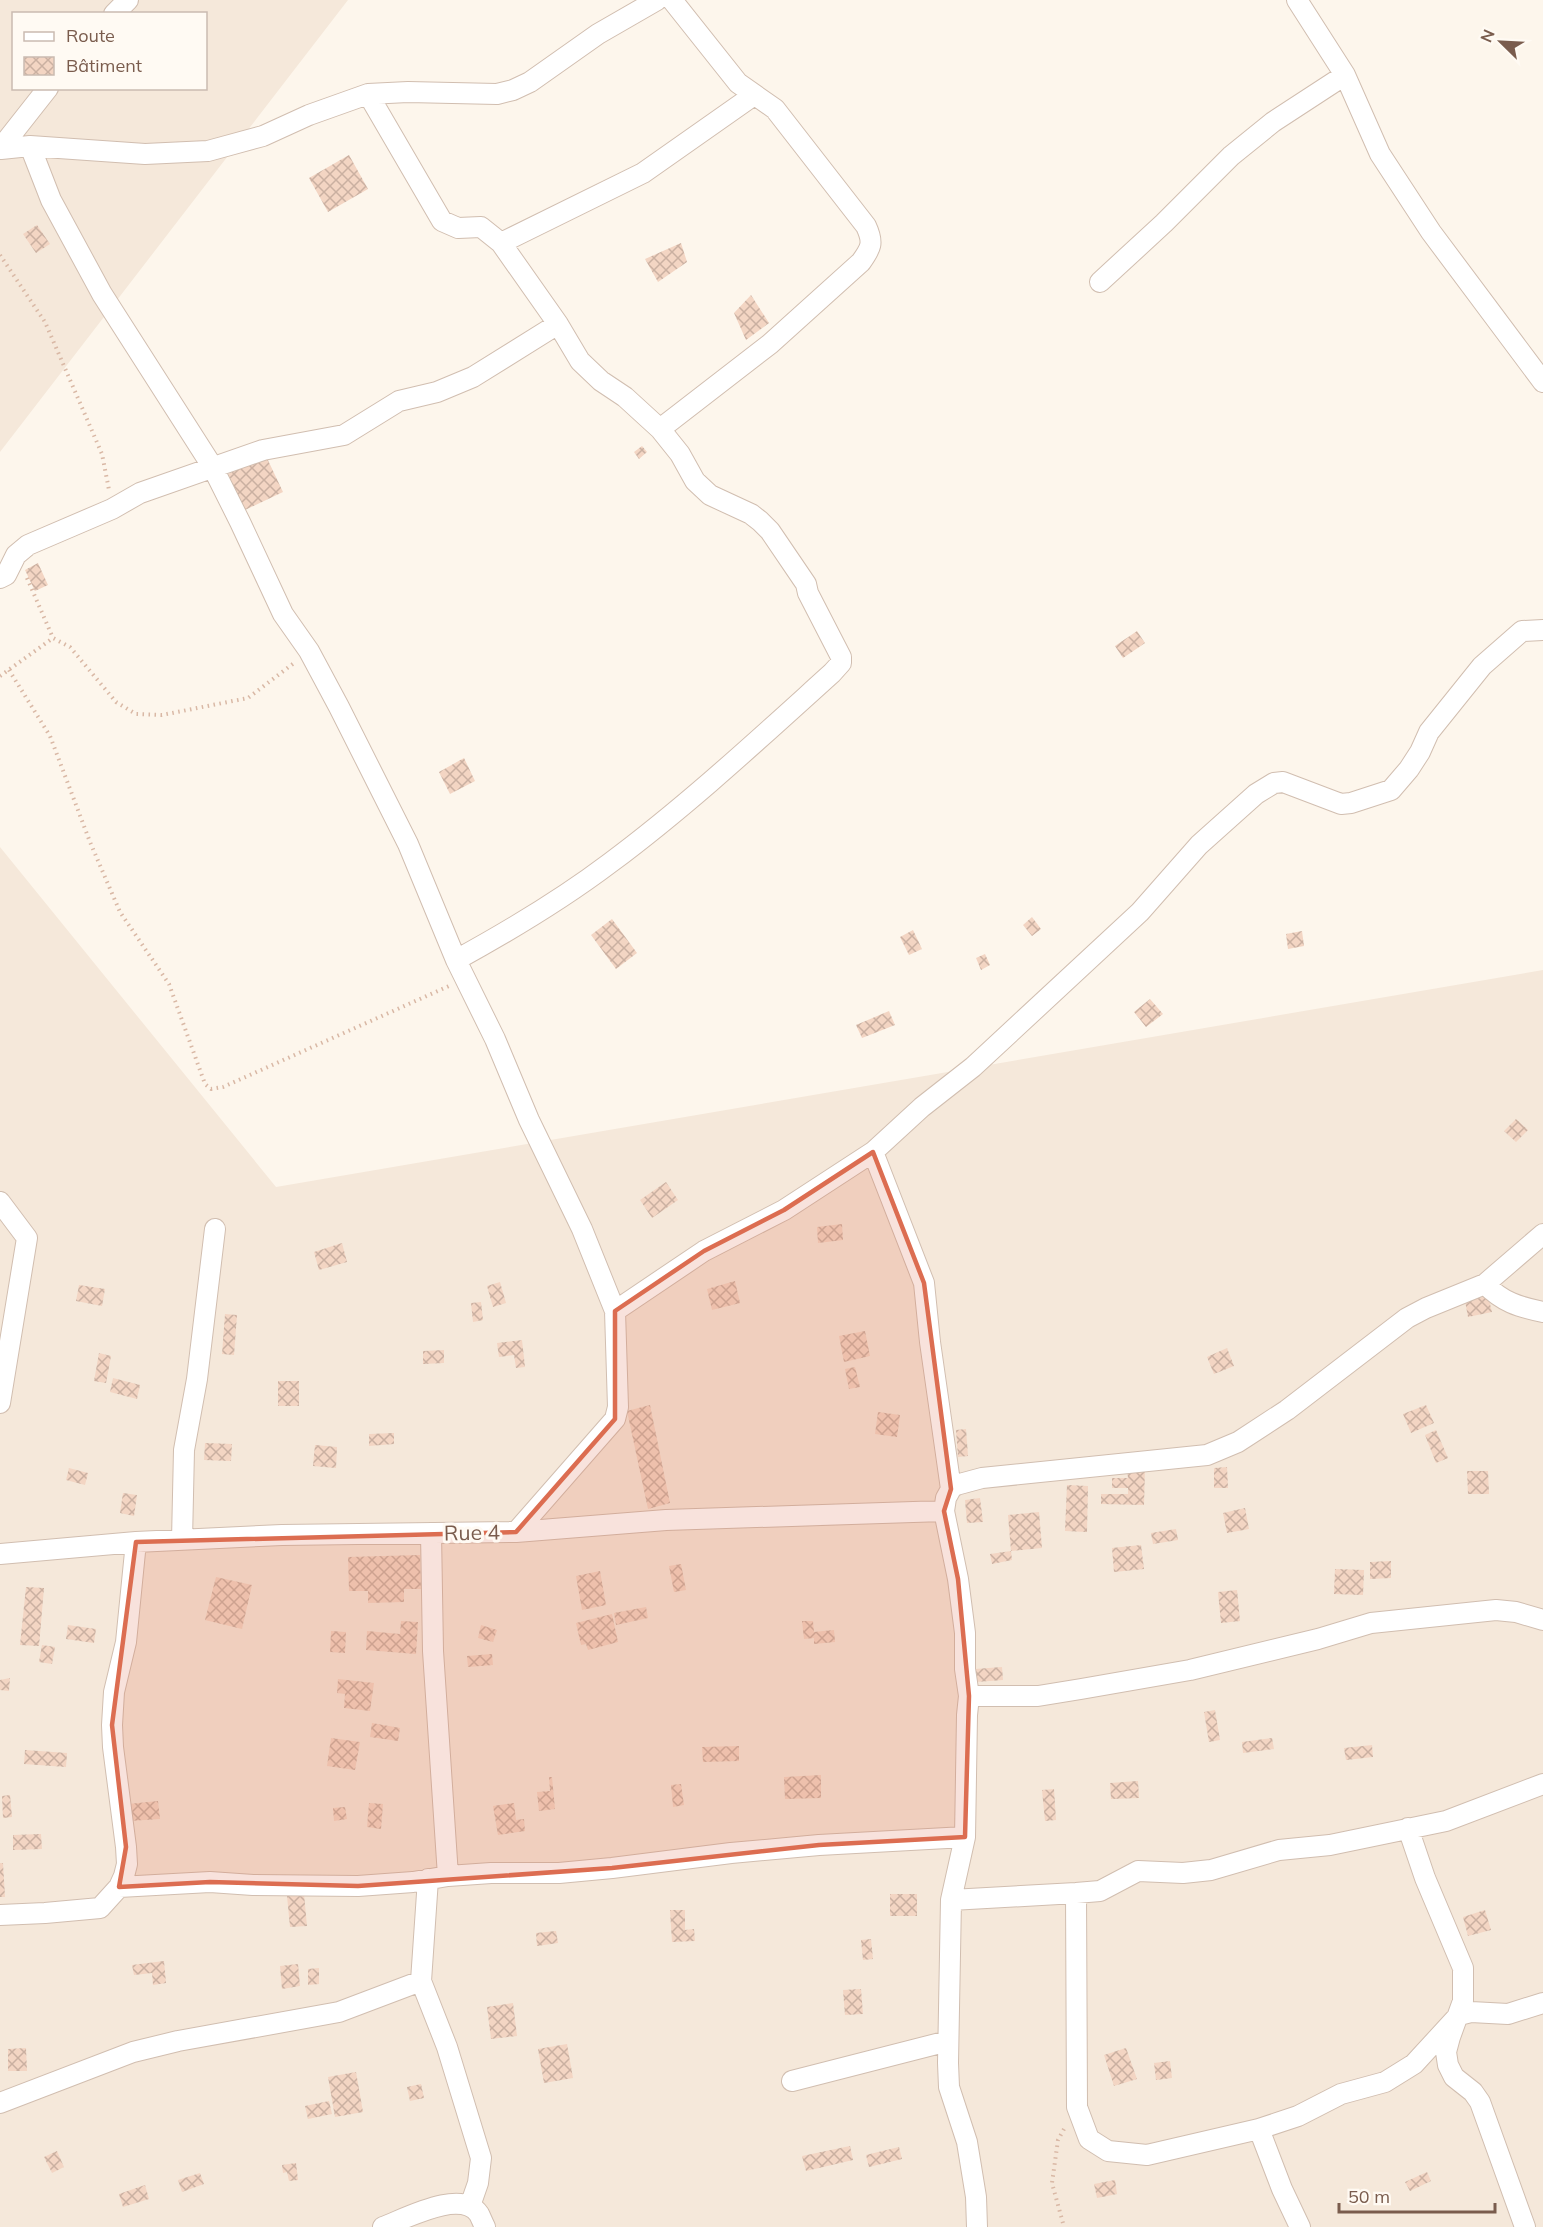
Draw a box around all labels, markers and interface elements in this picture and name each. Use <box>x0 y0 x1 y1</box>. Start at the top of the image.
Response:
legend <box>12 12 207 90</box>
north arrow <box>1471 12 1531 72</box>
text: Route <box>66 24 115 47</box>
text: N <box>1476 26 1499 45</box>
text: Bâtiment <box>66 54 142 77</box>
street label: Rue 4 <box>444 1519 501 1545</box>
scale bar <box>1339 2176 1495 2214</box>
text: 50 m <box>1348 2185 1390 2208</box>

